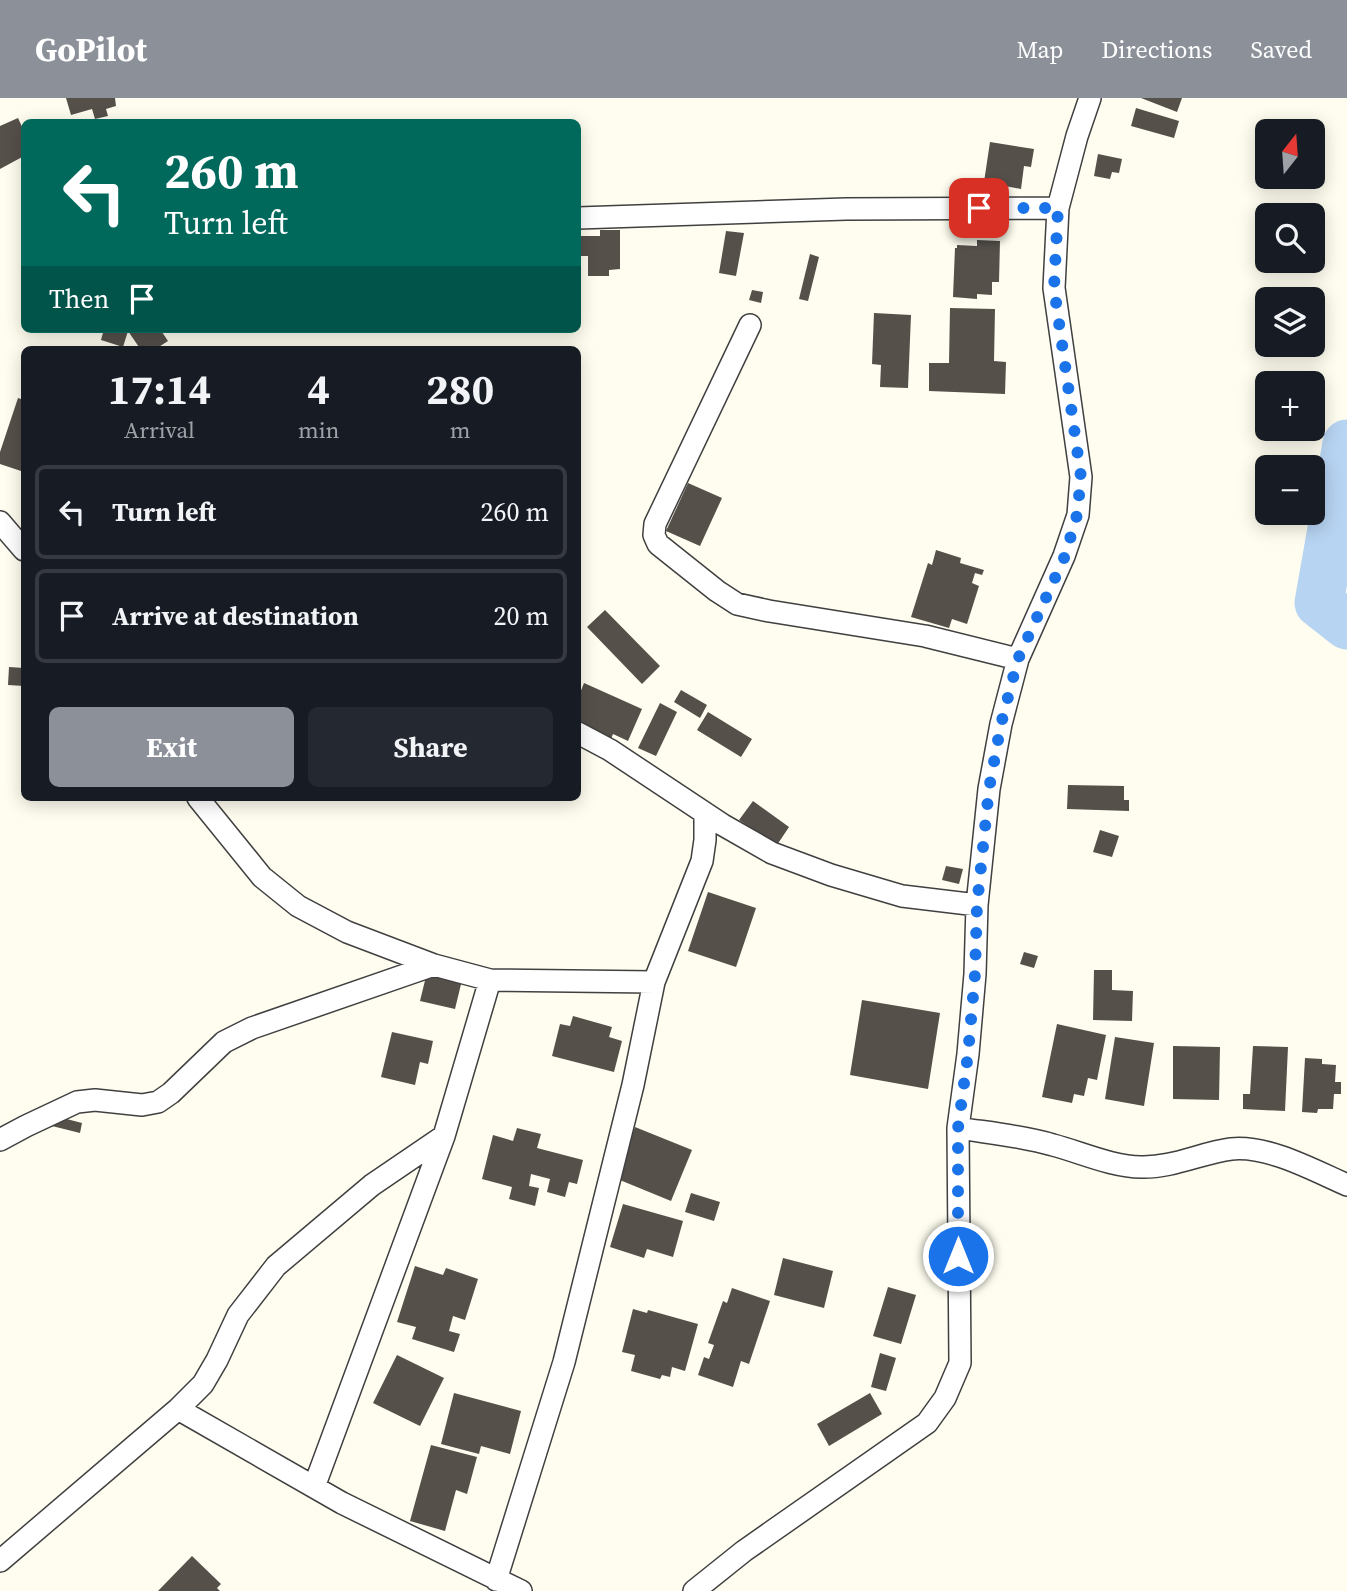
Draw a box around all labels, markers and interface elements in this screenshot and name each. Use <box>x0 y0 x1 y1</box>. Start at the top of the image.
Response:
text: GoPilot <box>35 27 147 72</box>
text: Map <box>1016 33 1063 66</box>
text: Directions <box>1101 33 1212 66</box>
text: Saved <box>1250 33 1312 66</box>
north arrow <box>1255 119 1325 189</box>
map controls <box>1255 119 1325 525</box>
text: 260 m <box>164 137 299 204</box>
icon: left <box>49 147 140 238</box>
pin <box>949 178 1009 238</box>
icon: arrive <box>960 189 998 227</box>
text: Turn left <box>164 201 288 245</box>
button: search <box>1255 203 1325 273</box>
icon: arrive <box>123 280 161 318</box>
text: Then <box>49 281 109 317</box>
button: layers <box>1255 287 1325 357</box>
text: 17:14 <box>108 360 211 418</box>
text: 4 <box>307 360 330 418</box>
text: 280 <box>426 360 494 418</box>
button: + <box>1255 371 1325 441</box>
text: Arrival <box>124 414 195 446</box>
text: min <box>298 414 339 446</box>
text: m <box>450 414 471 446</box>
button: − <box>1255 455 1325 525</box>
icon: left <box>53 493 91 531</box>
text: Turn left <box>112 494 216 530</box>
text: 260 m <box>481 494 549 530</box>
icon: arrive <box>53 597 91 635</box>
text: Arrive at destination <box>112 598 359 634</box>
text: 20 m <box>494 598 549 634</box>
button: Exit <box>49 707 294 787</box>
button: Share <box>308 707 553 787</box>
position arrow <box>921 1219 995 1293</box>

